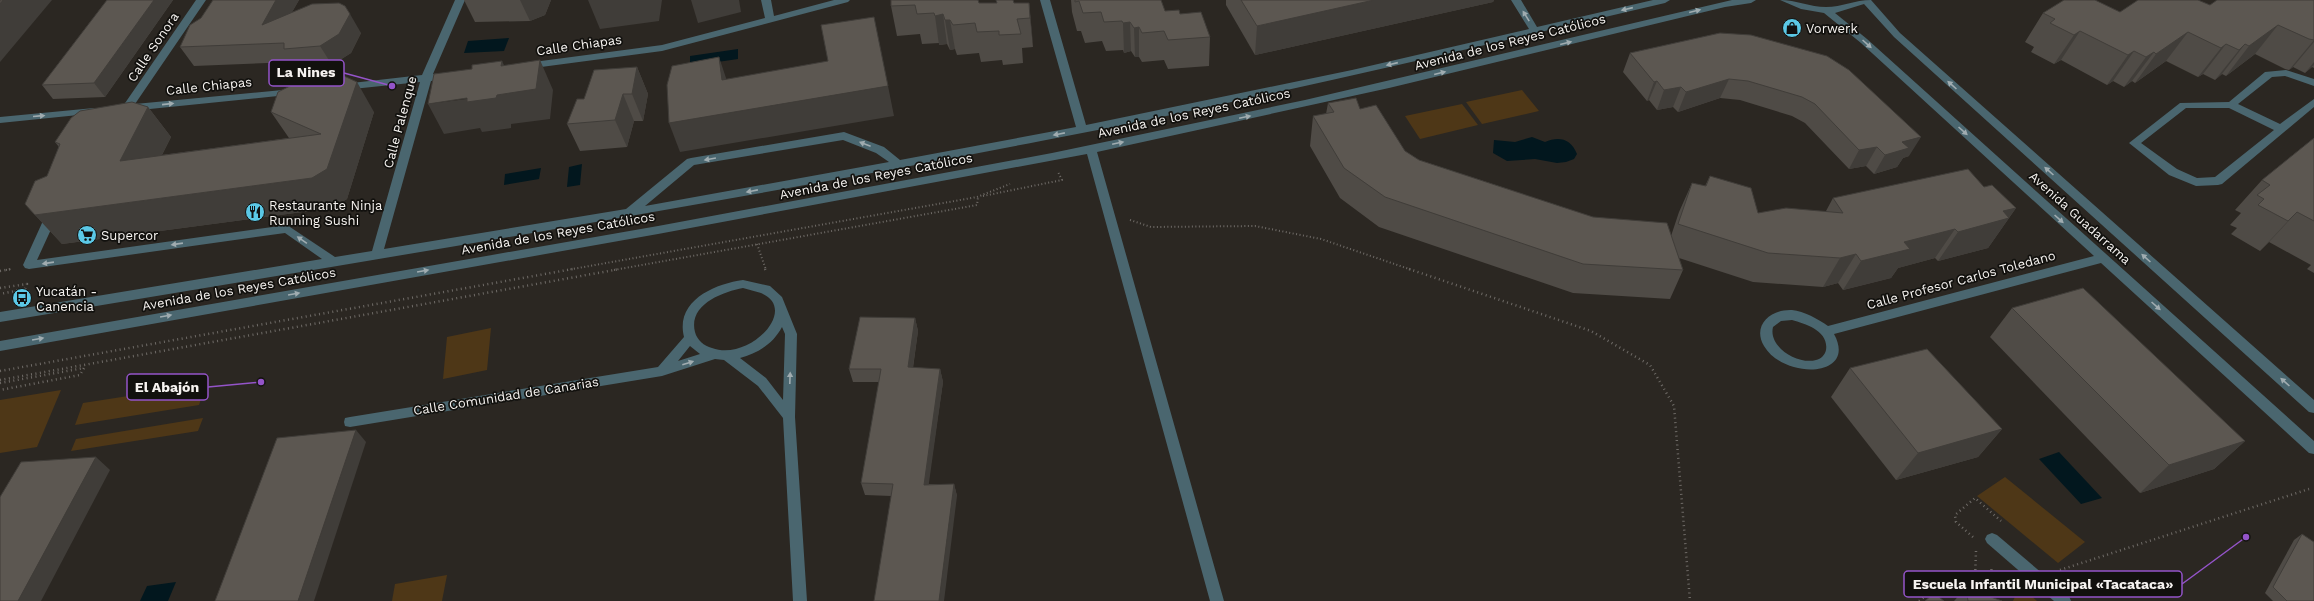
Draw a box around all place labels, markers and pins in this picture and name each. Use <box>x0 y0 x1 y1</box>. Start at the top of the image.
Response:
shop icon: Vorwerk <box>1781 17 1803 39</box>
place label: Vorwerk <box>1806 21 1858 36</box>
callout: La Nines <box>269 60 344 86</box>
place label: Restaurante Ninja Running Sushi <box>269 198 383 228</box>
restaurant icon: Restaurante Ninja Running Sushi <box>244 201 266 223</box>
supermarket icon: Supercor <box>76 224 98 246</box>
place label: Supercor <box>101 228 158 243</box>
place label: Yucatán - Canencia <box>36 284 97 314</box>
bus stop icon: Yucatán - Canencia <box>11 287 33 309</box>
callout: El Abajón <box>127 374 208 400</box>
callout: Escuela Infantil Municipal «Tacataca» <box>1904 571 2182 597</box>

